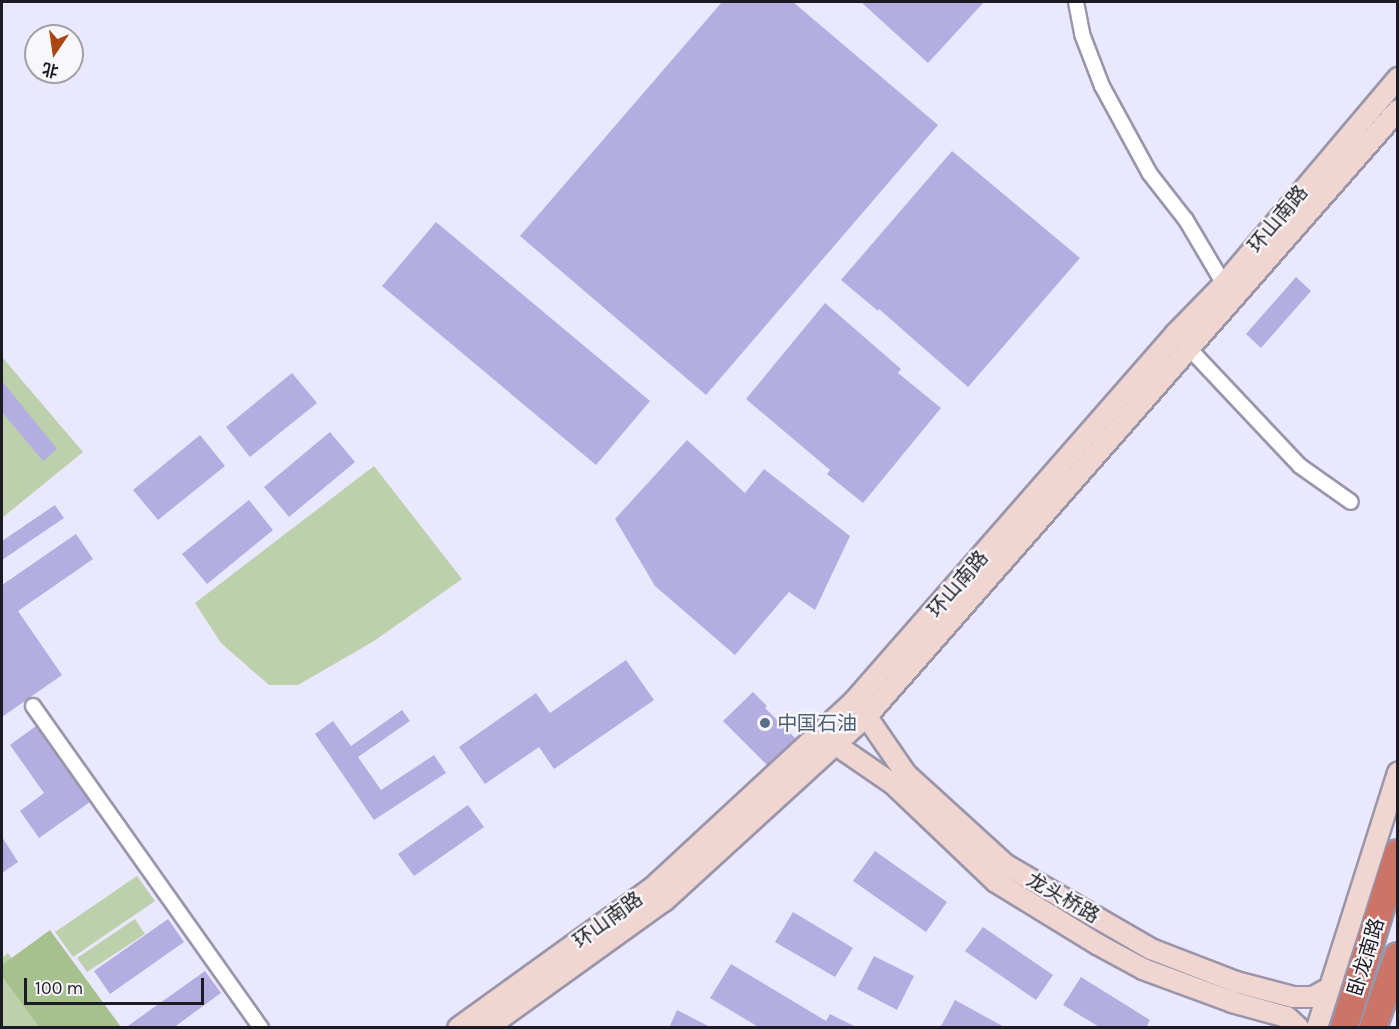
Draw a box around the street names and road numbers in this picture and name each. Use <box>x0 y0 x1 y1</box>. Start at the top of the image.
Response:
street label: 环山南路 <box>1243 181 1313 257</box>
street label: 环山南路 <box>923 546 993 622</box>
street label: 龙头桥路 <box>1022 868 1104 928</box>
street label: 环山南路 <box>569 887 647 953</box>
street label: 卧龙南路 <box>1343 915 1389 999</box>

